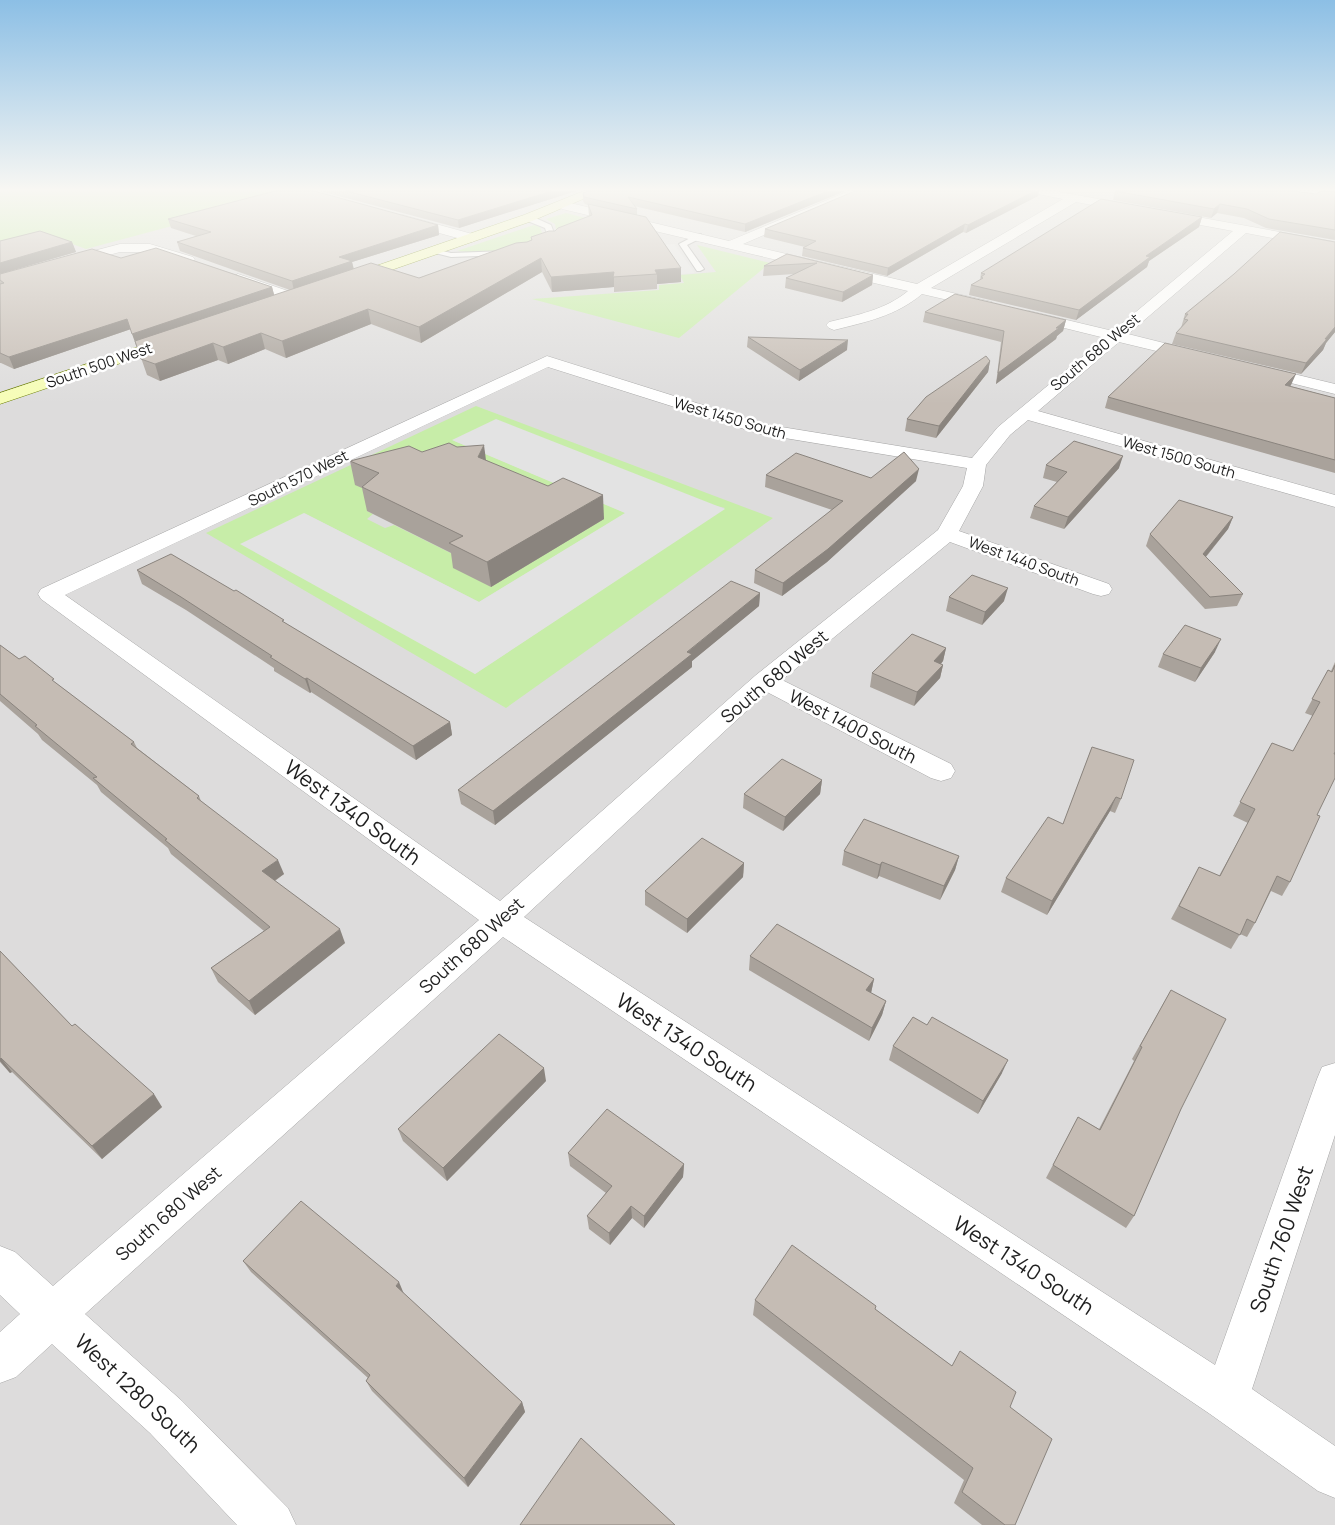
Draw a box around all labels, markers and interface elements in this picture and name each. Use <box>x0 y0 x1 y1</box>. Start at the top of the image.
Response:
street label: South 680 West <box>1046 308 1144 396</box>
street label: South 500 West <box>43 337 155 393</box>
street label: West 1450 South <box>671 392 789 444</box>
street label: West 1500 South <box>1120 431 1238 483</box>
street label: South 570 West <box>244 445 352 511</box>
street label: West 1440 South <box>966 531 1082 591</box>
street label: South 680 West <box>715 624 833 728</box>
street label: West 1400 South <box>785 684 921 768</box>
street label: West 1340 South <box>279 753 427 871</box>
street label: South 680 West <box>414 892 528 998</box>
street label: West 1340 South <box>611 986 763 1098</box>
street label: South 680 West <box>110 1160 226 1266</box>
street label: South 760 West <box>1243 1162 1319 1316</box>
street label: West 1340 South <box>948 1209 1100 1321</box>
street label: West 1280 South <box>69 1327 207 1459</box>

